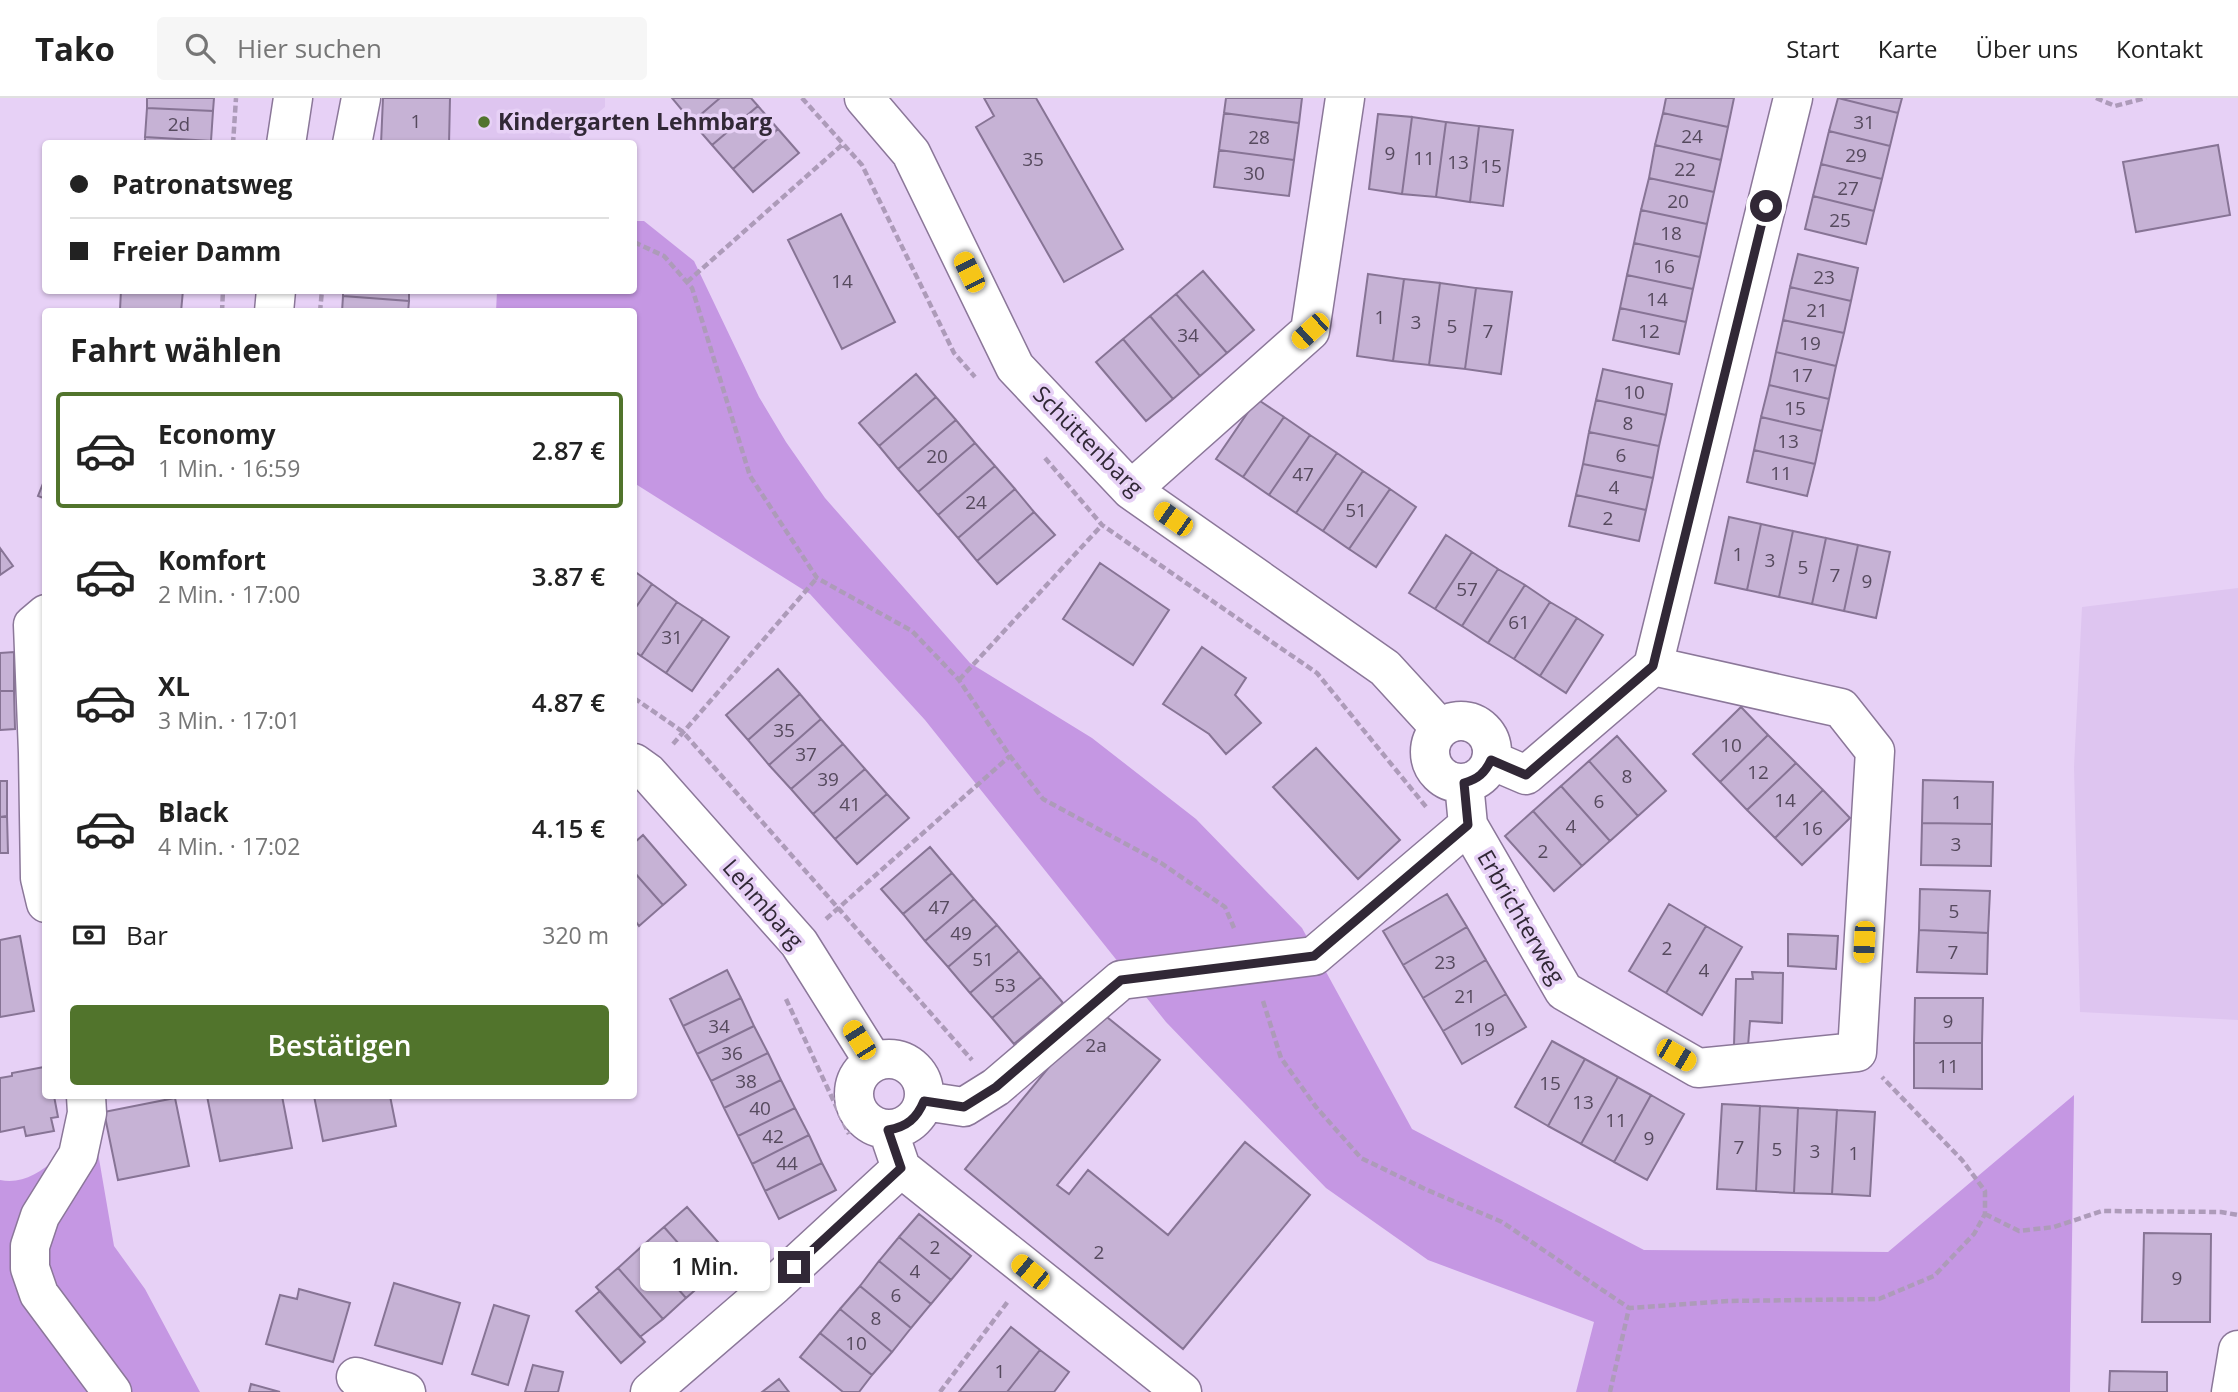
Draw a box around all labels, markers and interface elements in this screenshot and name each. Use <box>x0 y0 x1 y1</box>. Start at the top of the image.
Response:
search box <box>157 17 647 80</box>
text: Tako <box>35 26 115 71</box>
icon: search <box>181 29 219 67</box>
text: Hier suchen <box>237 30 382 66</box>
text: Start <box>1786 32 1840 65</box>
text: Karte <box>1878 32 1938 65</box>
text: Über uns <box>1976 32 2078 65</box>
text: Kontakt <box>2116 32 2203 65</box>
place label: Kindergarten Lehmbarg <box>498 105 772 137</box>
house number: 1 <box>411 108 421 134</box>
house number: 31 <box>1853 109 1875 135</box>
house number: 2d <box>168 111 190 137</box>
marker: Kindergarten Lehmbarg <box>476 114 492 130</box>
house number: 24 <box>1681 123 1703 149</box>
house number: 28 <box>1248 124 1270 150</box>
house number: 9 <box>1385 140 1395 166</box>
house number: 29 <box>1845 142 1867 168</box>
house number: 11 <box>1413 145 1435 171</box>
house number: 35 <box>1022 146 1044 172</box>
house number: 13 <box>1447 149 1469 175</box>
house number: 15 <box>1480 153 1502 179</box>
house number: 22 <box>1674 156 1696 182</box>
house number: 30 <box>1243 160 1265 186</box>
text: Patronatsweg <box>112 166 293 202</box>
house number: 27 <box>1837 175 1859 201</box>
house number: 20 <box>1667 188 1689 214</box>
route start <box>1750 190 1782 222</box>
house number: 25 <box>1829 207 1851 233</box>
house number: 18 <box>1660 220 1682 246</box>
text: Freier Damm <box>112 233 281 269</box>
car <box>951 249 988 295</box>
house number: 16 <box>1653 253 1675 279</box>
house number: 23 <box>1813 264 1835 290</box>
house number: 14 <box>831 268 853 294</box>
house number: 14 <box>1646 286 1668 312</box>
house number: 21 <box>1806 297 1828 323</box>
house number: 1 <box>1375 304 1385 330</box>
car <box>1288 309 1333 353</box>
house number: 3 <box>1411 309 1421 335</box>
house number: 5 <box>1447 313 1457 339</box>
house number: 7 <box>1483 318 1493 344</box>
house number: 12 <box>1638 318 1660 344</box>
house number: 34 <box>1177 322 1199 348</box>
text: Fahrt wählen <box>70 328 282 371</box>
house number: 19 <box>1799 330 1821 356</box>
house number: 17 <box>1791 362 1813 388</box>
street label: Schüttenbarg <box>1026 378 1151 503</box>
house number: 10 <box>1623 379 1645 405</box>
house number: 15 <box>1784 395 1806 421</box>
house number: 8 <box>1623 410 1633 436</box>
text: Economy <box>158 416 276 452</box>
icon: car <box>74 419 137 482</box>
house number: 13 <box>1777 428 1799 454</box>
text: 2.87 € <box>532 432 605 468</box>
house number: 6 <box>1616 442 1626 468</box>
house number: 20 <box>926 443 948 469</box>
text: 1 Min. · 16:59 <box>158 452 300 484</box>
house number: 11 <box>1770 460 1792 486</box>
house number: 47 <box>1292 461 1314 487</box>
house number: 4 <box>1609 474 1620 500</box>
house number: 24 <box>965 489 987 515</box>
house number: 51 <box>1345 497 1367 523</box>
car <box>1150 498 1197 540</box>
house number: 2 <box>1603 505 1613 531</box>
house number: 1 <box>1733 541 1743 567</box>
text: Komfort <box>158 542 266 578</box>
icon: car <box>74 545 137 608</box>
house number: 3 <box>1765 547 1775 573</box>
house number: 5 <box>1798 554 1808 580</box>
text: 3.87 € <box>532 558 605 594</box>
house number: 7 <box>1830 562 1840 588</box>
house number: 9 <box>1862 568 1872 594</box>
house number: 57 <box>1456 576 1478 602</box>
text: 2 Min. · 17:00 <box>158 578 300 610</box>
house number: 61 <box>1508 609 1530 635</box>
house number: 31 <box>661 624 683 650</box>
text: XL <box>158 668 190 704</box>
icon: car <box>74 671 137 734</box>
text: 4.87 € <box>532 684 605 720</box>
text: 3 Min. · 17:01 <box>158 704 300 736</box>
house number: 35 <box>773 717 795 743</box>
house number: 10 <box>1720 732 1742 758</box>
house number: 37 <box>795 741 817 767</box>
house number: 12 <box>1747 759 1769 785</box>
house number: 8 <box>1622 763 1632 789</box>
house number: 39 <box>817 766 839 792</box>
house number: 14 <box>1774 787 1796 813</box>
house number: 6 <box>1594 788 1604 814</box>
house number: 1 <box>1952 789 1962 815</box>
house number: 41 <box>839 791 861 817</box>
text: Black <box>158 794 229 830</box>
icon: car <box>74 797 137 860</box>
text: 4.15 € <box>532 810 605 846</box>
house number: 4 <box>1566 813 1577 839</box>
house number: 16 <box>1801 815 1823 841</box>
text: 4 Min. · 17:02 <box>158 830 300 862</box>
house number: 3 <box>1951 831 1961 857</box>
house number: 2 <box>1538 838 1548 864</box>
street label: Erbrichterweg <box>1470 843 1574 990</box>
street label: Lehmbarg <box>716 852 812 955</box>
house number: 47 <box>928 894 950 920</box>
house number: 5 <box>1949 898 1959 924</box>
icon: cash <box>70 916 108 954</box>
text: Bar <box>126 917 168 953</box>
text: 320 m <box>542 919 609 951</box>
house number: 49 <box>950 920 972 946</box>
car <box>1853 920 1876 964</box>
house number: 2 <box>1662 935 1672 961</box>
house number: 7 <box>1948 939 1958 965</box>
house number: 51 <box>972 946 994 972</box>
house number: 23 <box>1434 949 1456 975</box>
house number: 4 <box>1699 957 1710 983</box>
house number: 53 <box>994 972 1016 998</box>
house number: 21 <box>1454 983 1476 1009</box>
button: Bestätigen <box>70 1005 609 1085</box>
house number: 9 <box>1943 1008 1953 1034</box>
house number: 34 <box>708 1013 730 1039</box>
house number: 19 <box>1473 1016 1495 1042</box>
car <box>839 1017 880 1063</box>
house number: 2a <box>1085 1032 1107 1058</box>
car <box>1653 1035 1700 1075</box>
house number: 36 <box>721 1040 743 1066</box>
house number: 11 <box>1937 1053 1959 1079</box>
house number: 38 <box>735 1068 757 1094</box>
house number: 15 <box>1539 1070 1561 1096</box>
house number: 13 <box>1572 1089 1594 1115</box>
house number: 40 <box>749 1095 771 1121</box>
house number: 11 <box>1605 1107 1627 1133</box>
house number: 42 <box>762 1123 784 1149</box>
house number: 9 <box>1644 1125 1654 1151</box>
house number: 7 <box>1734 1134 1744 1160</box>
house number: 5 <box>1772 1136 1782 1162</box>
house number: 3 <box>1810 1138 1820 1164</box>
house number: 1 <box>1849 1140 1859 1166</box>
house number: 44 <box>776 1150 798 1176</box>
house number: 2 <box>930 1234 940 1260</box>
house number: 2 <box>1094 1239 1104 1265</box>
callout: 1 Min. <box>640 1242 770 1292</box>
text: 1 Min. <box>671 1250 739 1282</box>
route end <box>778 1251 810 1283</box>
car <box>1008 1251 1053 1293</box>
house number: 4 <box>910 1258 921 1284</box>
house number: 9 <box>2172 1265 2182 1291</box>
house number: 6 <box>891 1282 901 1308</box>
house number: 8 <box>871 1305 881 1331</box>
house number: 10 <box>845 1330 867 1356</box>
house number: 1 <box>995 1358 1005 1384</box>

